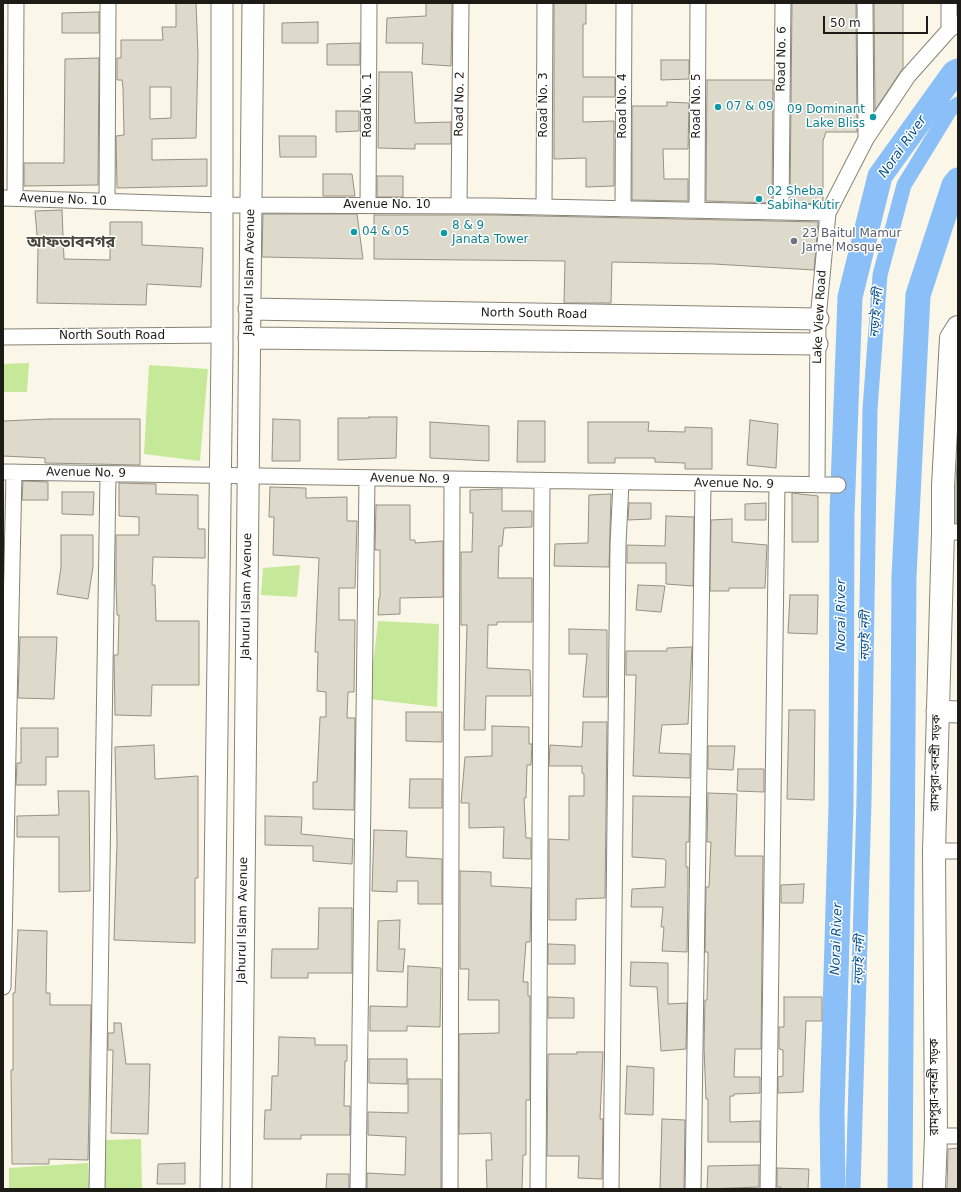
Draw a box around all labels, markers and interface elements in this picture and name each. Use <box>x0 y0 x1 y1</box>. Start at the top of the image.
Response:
scale bar <box>825 8 930 34</box>
text: 50 m <box>830 16 861 30</box>
street label: Road No. 6 <box>774 26 790 92</box>
street label: Road No. 2 <box>452 71 468 137</box>
street label: Road No. 1 <box>361 72 375 138</box>
street label: Road No. 3 <box>537 72 551 138</box>
street label: Road No. 4 <box>616 73 630 139</box>
street label: Road No. 5 <box>690 73 704 139</box>
place label: 07 & 09 <box>726 100 774 114</box>
marker: 07 & 09 <box>713 102 723 112</box>
place label: 09 Dominant Lake Bliss <box>787 103 865 131</box>
marker: 09 Dominant Lake Bliss <box>868 112 878 122</box>
water label: Norai River <box>876 113 930 181</box>
place label: 02 Sheba Sabiha Kutir <box>767 185 840 213</box>
street label: Avenue No. 10 <box>19 191 107 209</box>
marker: 02 Sheba Sabiha Kutir <box>754 194 764 204</box>
street label: Avenue No. 10 <box>343 198 431 212</box>
street label: Jahurul Islam Avenue <box>242 209 258 335</box>
place label: 8 & 9 Janata Tower <box>452 219 528 247</box>
place label: 04 & 05 <box>362 225 410 239</box>
marker: 04 & 05 <box>349 227 359 237</box>
place label: 23 Baitul Mamur Jame Mosque <box>802 227 901 255</box>
marker: 8 & 9 Janata Tower <box>439 228 449 238</box>
district label: আফতাবনগর <box>27 233 115 253</box>
marker: 23 Baitul Mamur Jame Mosque <box>789 236 799 246</box>
street label: Lake View Road <box>810 270 830 364</box>
water label: নড়াই নদী <box>867 287 887 339</box>
street label: North South Road <box>481 306 587 322</box>
street label: North South Road <box>59 329 165 343</box>
street label: Avenue No. 9 <box>46 465 126 481</box>
street label: Avenue No. 9 <box>370 471 450 487</box>
street label: Avenue No. 9 <box>694 476 774 492</box>
street label: Jahurul Islam Avenue <box>239 533 255 659</box>
water label: Norai River <box>834 579 850 651</box>
water label: নড়াই নদী <box>858 611 874 661</box>
street label: রামপুরা-বনশ্রী সড়ক <box>928 715 944 811</box>
street label: Jahurul Islam Avenue <box>235 857 251 983</box>
water label: Norai River <box>828 903 846 975</box>
water label: নড়াই নদী <box>851 935 869 985</box>
street label: রামপুরা-বনশ্রী সড়ক <box>928 1039 942 1135</box>

